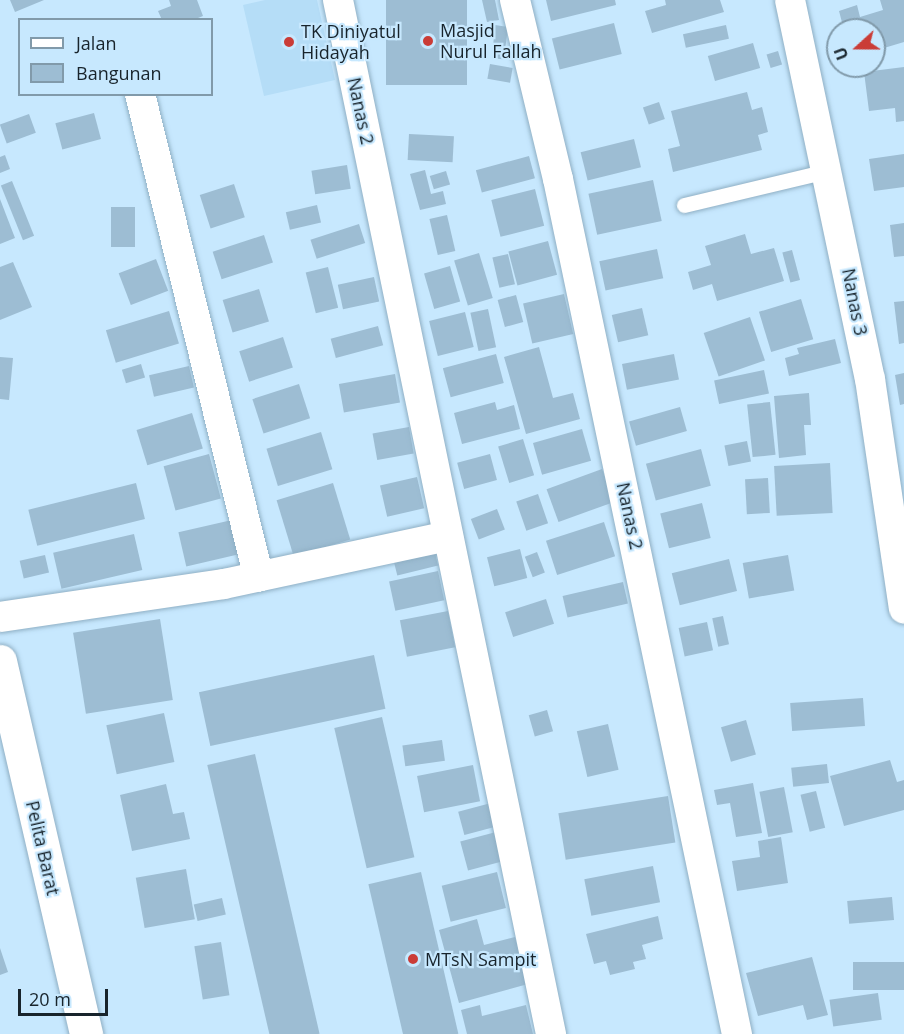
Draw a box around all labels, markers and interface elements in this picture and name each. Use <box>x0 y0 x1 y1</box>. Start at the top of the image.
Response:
legend <box>18 18 213 96</box>
north arrow <box>826 18 886 78</box>
place label: Masjid Nurul Fallah <box>440 20 542 63</box>
place label: TK Diniyatul Hidayah <box>301 21 401 63</box>
text: Jalan <box>76 31 116 55</box>
marker: Masjid Nurul Fallah <box>421 34 435 48</box>
marker: TK Diniyatul Hidayah <box>282 35 296 49</box>
text: U <box>829 44 853 63</box>
text: Bangunan <box>76 61 162 85</box>
street label: Nanas 2 <box>343 75 379 147</box>
street label: Nanas 3 <box>838 266 872 338</box>
street label: Nanas 2 <box>612 480 648 552</box>
street label: Pelita Barat <box>22 799 64 897</box>
place label: MTsN Sampit <box>425 948 536 970</box>
marker: MTsN Sampit <box>406 952 420 966</box>
scale bar <box>21 977 111 1015</box>
text: 20 m <box>29 987 71 1011</box>

